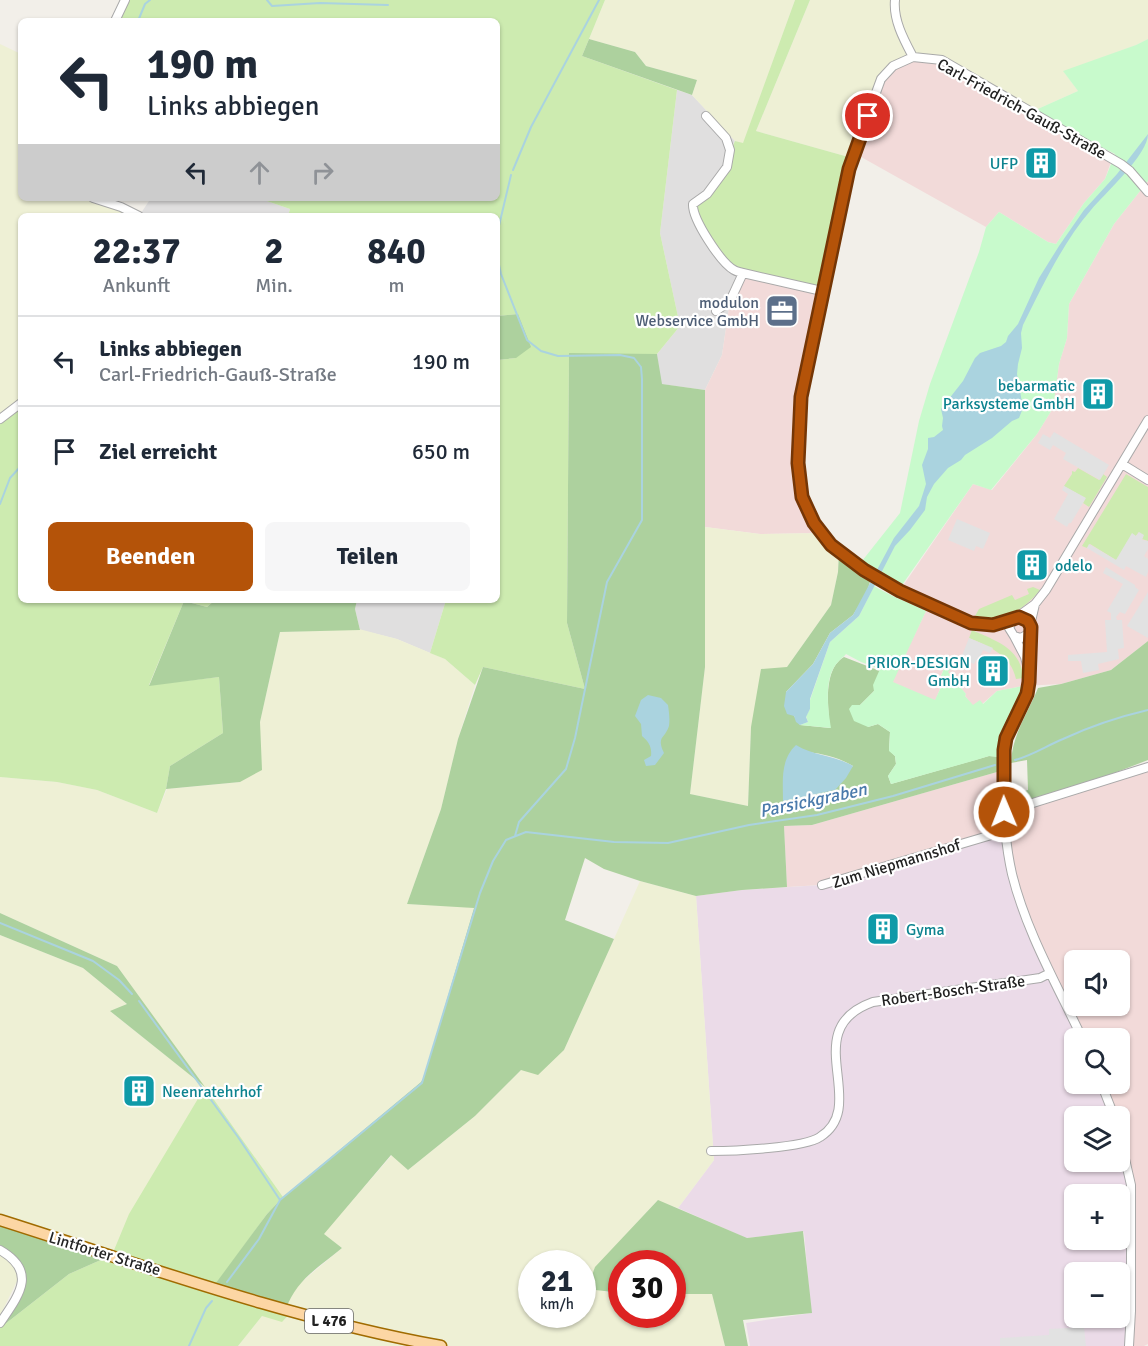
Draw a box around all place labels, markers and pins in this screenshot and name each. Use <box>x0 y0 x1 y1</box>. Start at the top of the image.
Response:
pin <box>842 90 893 141</box>
building icon: UFP <box>1023 145 1059 181</box>
place label: UFP <box>990 154 1018 174</box>
place label: modulon Webservice GmbH <box>636 293 759 331</box>
office icon: modulon Webservice GmbH <box>764 293 800 329</box>
place label: bebarmatic Parksysteme GmbH <box>943 376 1075 414</box>
building icon: bebarmatic Parksysteme GmbH <box>1080 376 1116 412</box>
building icon: odelo <box>1014 547 1050 583</box>
place label: odelo <box>1055 556 1093 576</box>
place label: PRIOR-DESIGN GmbH <box>867 653 970 691</box>
building icon: PRIOR-DESIGN GmbH <box>975 653 1011 689</box>
building icon: Gyma <box>865 911 901 947</box>
place label: Gyma <box>906 920 945 940</box>
building icon: Neenratehrhof <box>121 1073 157 1109</box>
place label: Neenratehrhof <box>162 1082 262 1102</box>

